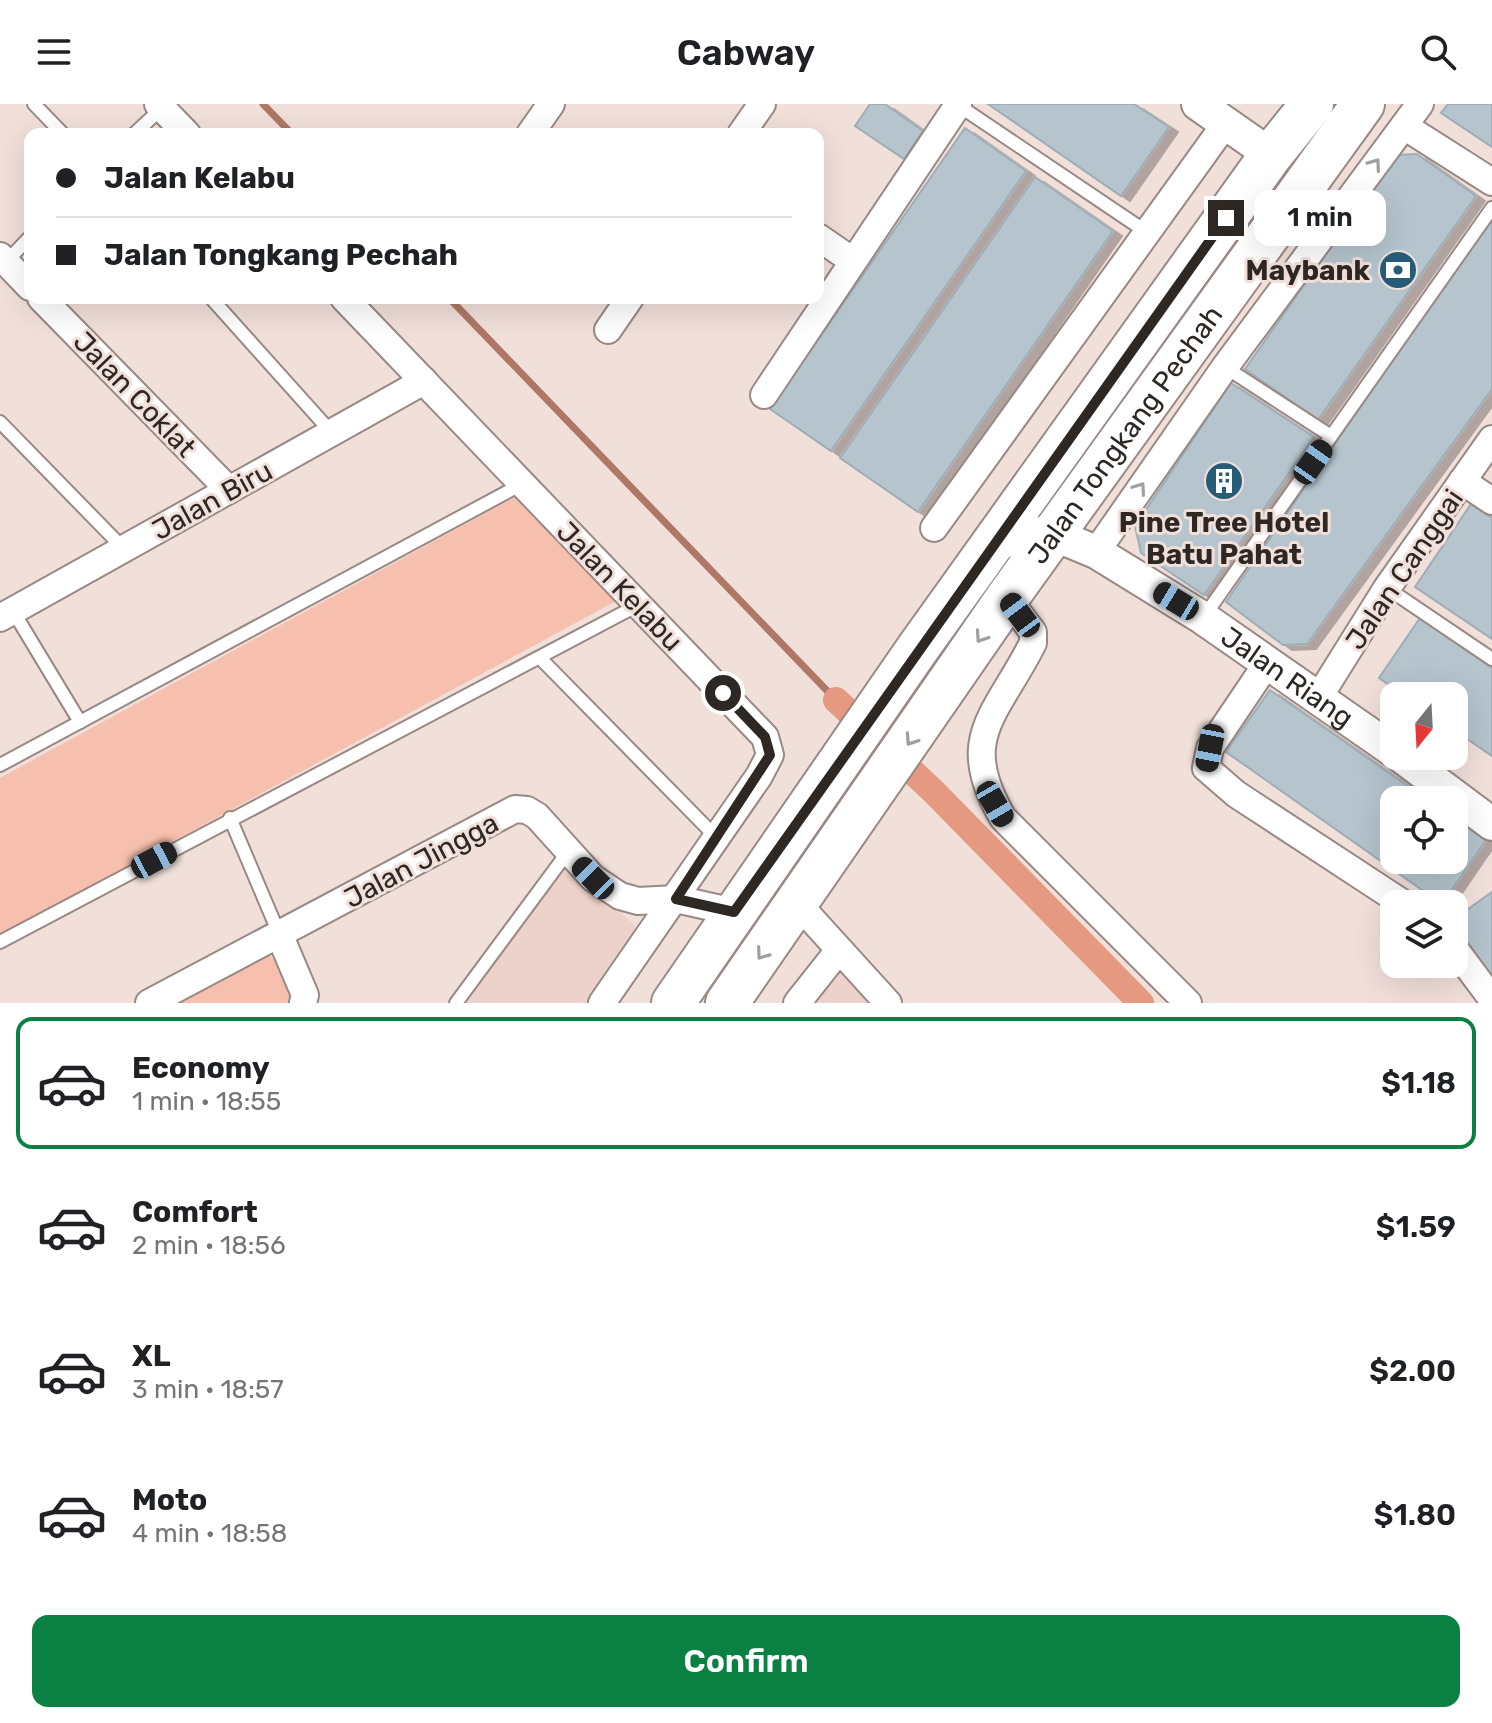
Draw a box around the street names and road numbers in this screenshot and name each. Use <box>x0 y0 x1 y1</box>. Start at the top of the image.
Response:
street label: Jalan Tongkang Pechah <box>1021 299 1229 570</box>
street label: Jalan Coklat <box>67 325 203 464</box>
street label: Jalan Biru <box>146 454 278 547</box>
street label: Jalan Canggai <box>1339 483 1470 656</box>
street label: Jalan Kelabu <box>550 515 689 658</box>
street label: Jalan Riang <box>1215 620 1360 735</box>
street label: Jalan Jingga <box>339 806 504 915</box>

